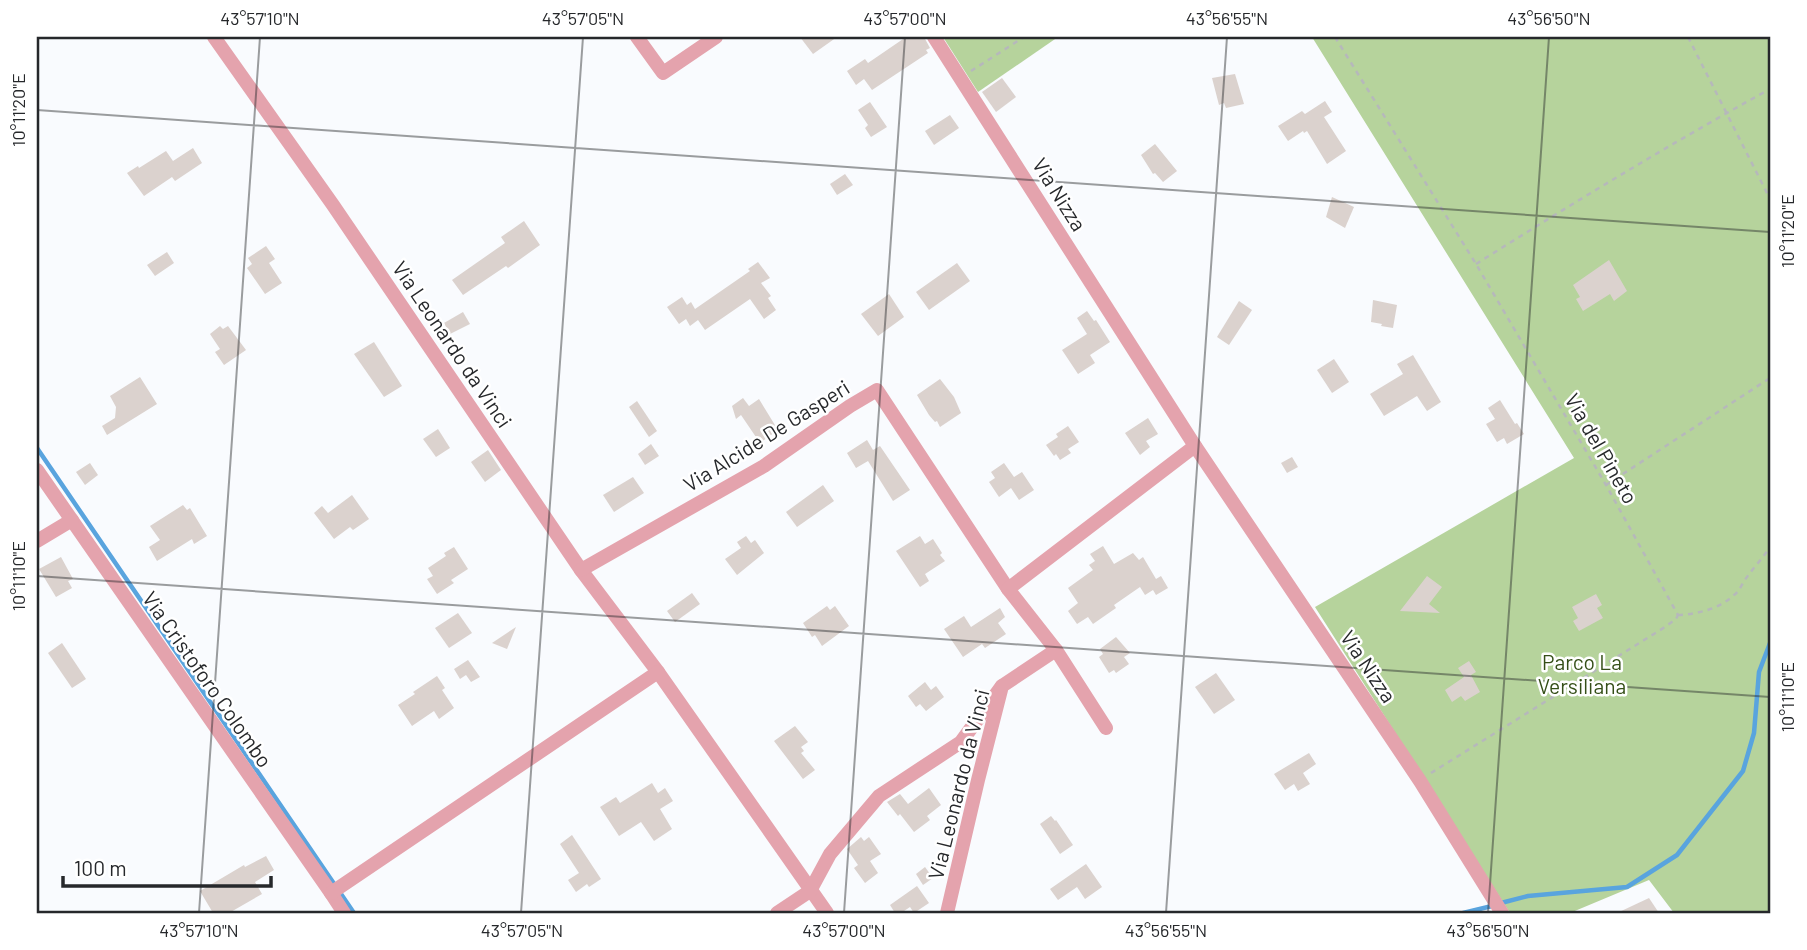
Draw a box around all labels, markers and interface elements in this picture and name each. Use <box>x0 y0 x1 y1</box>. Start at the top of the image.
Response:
text: 43°57'10"N <box>220 7 300 29</box>
text: 43°57'05"N <box>542 7 624 29</box>
text: 43°57'00"N <box>863 7 947 29</box>
text: 43°56'55"N <box>1186 7 1268 29</box>
text: 43°56'50"N <box>1507 7 1591 29</box>
text: 10°11'20"E <box>7 73 29 147</box>
street label: Via Nizza <box>1028 153 1092 235</box>
text: 10°11'20"E <box>1776 194 1798 268</box>
street label: Via Leonardo da Vinci <box>388 256 518 432</box>
street label: Via Alcide De Gasperi <box>678 374 854 496</box>
street label: Via del Pineto <box>1560 388 1644 508</box>
text: 10°11'10"E <box>7 541 29 611</box>
street label: Via Cristoforo Colombo <box>138 586 278 772</box>
street label: Via Nizza <box>1336 625 1402 707</box>
park label: Parco La Versiliana <box>1538 649 1626 698</box>
text: 10°11'10"E <box>1776 662 1798 732</box>
street label: Via Leonardo da Vinci <box>922 686 994 882</box>
scale bar <box>63 845 271 889</box>
text: 100 m <box>74 855 127 880</box>
text: 43°57'10"N <box>159 919 239 941</box>
text: 43°57'05"N <box>481 919 563 941</box>
text: 43°57'00"N <box>802 919 886 941</box>
text: 43°56'55"N <box>1125 919 1207 941</box>
text: 43°56'50"N <box>1446 919 1530 941</box>

